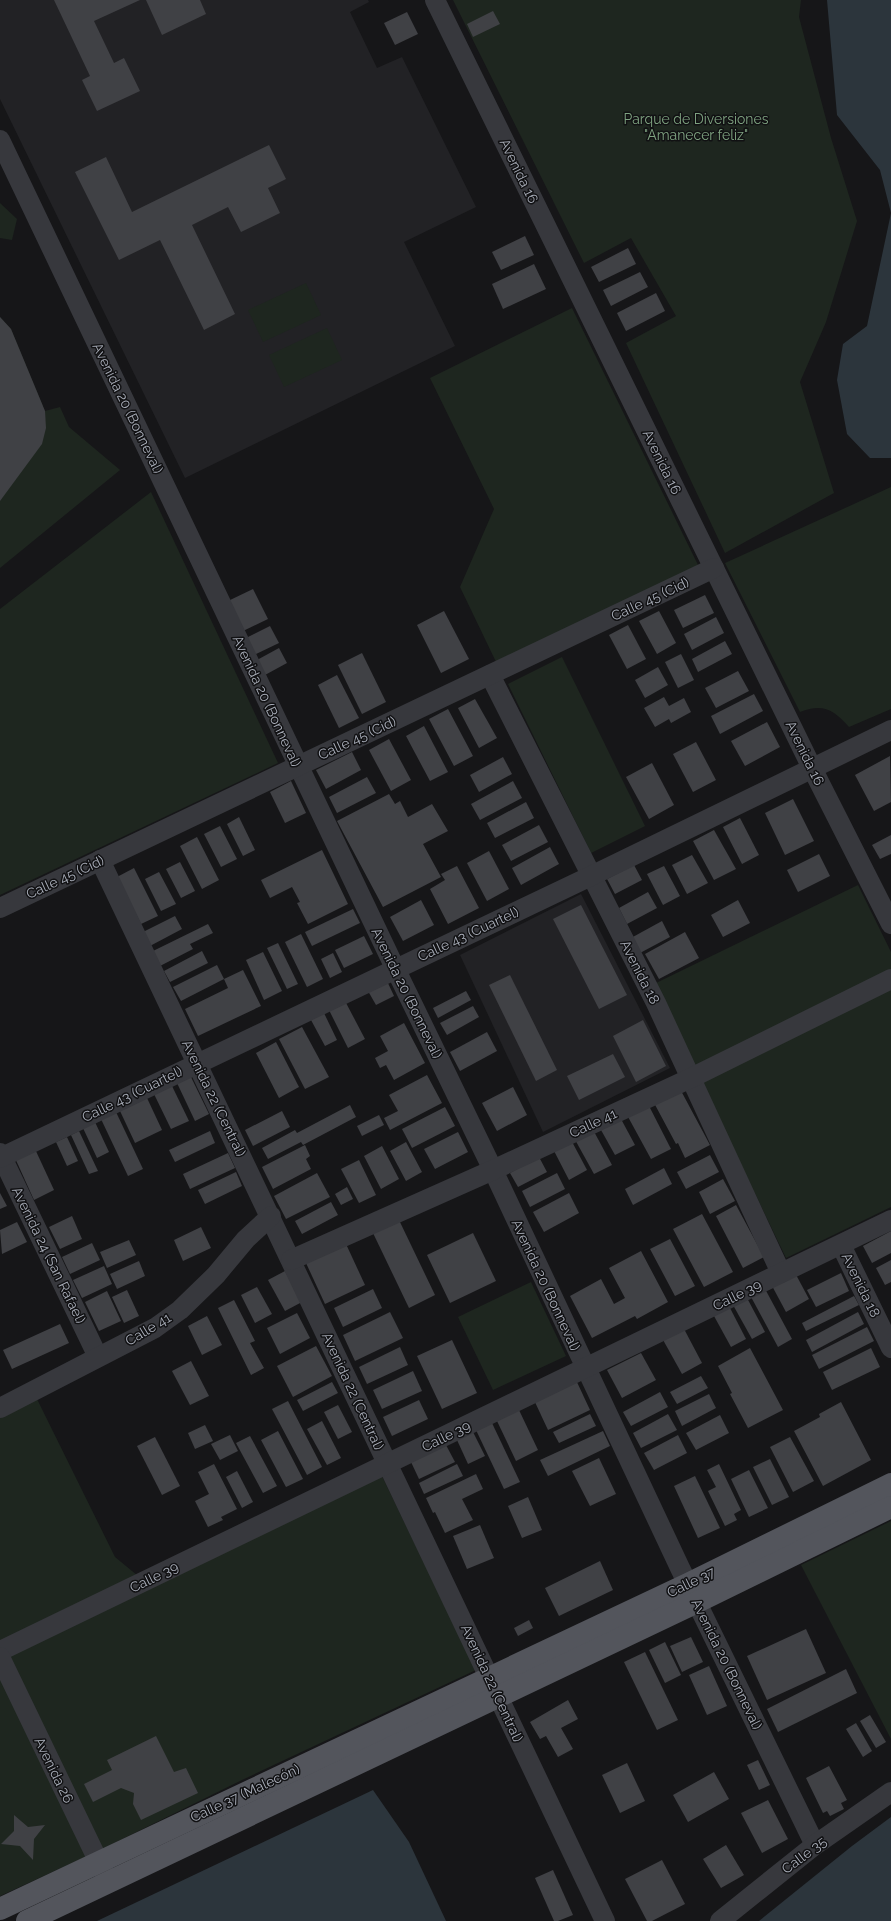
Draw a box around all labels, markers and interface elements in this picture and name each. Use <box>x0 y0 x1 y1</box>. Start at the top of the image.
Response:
park label: Parque de Diversiones "Amanecer feliz" <box>624 111 769 143</box>
street label: Avenida 16 <box>496 136 542 206</box>
street label: Avenida 20 (Bonneval) <box>89 340 167 476</box>
street label: Avenida 16 <box>639 427 685 497</box>
street label: Calle 45 (Cid) <box>609 574 692 624</box>
street label: Avenida 20 (Bonneval) <box>229 633 305 769</box>
street label: Calle 45 (Cid) <box>316 713 399 763</box>
street label: Avenida 16 <box>782 718 828 788</box>
street label: Calle 45 (Cid) <box>24 852 107 902</box>
street label: Calle 43 (Cuartel) <box>415 903 521 964</box>
street label: Avenida 20 (Bonneval) <box>368 925 446 1061</box>
street label: Avenida 18 <box>617 937 663 1007</box>
street label: Avenida 22 (Central) <box>179 1037 249 1159</box>
street label: Calle 43 (Cuartel) <box>79 1063 185 1125</box>
street label: Calle 41 <box>567 1105 619 1141</box>
street label: Avenida 24 (San Rafael) <box>9 1184 89 1326</box>
street label: Avenida 20 (Bonneval) <box>508 1217 584 1353</box>
street label: Avenida 18 <box>838 1250 884 1320</box>
street label: Calle 39 <box>710 1276 764 1314</box>
street label: Calle 41 <box>122 1309 174 1349</box>
street label: Avenida 22 (Central) <box>319 1330 387 1453</box>
street label: Calle 39 <box>419 1417 473 1455</box>
street label: Calle 39 <box>127 1558 181 1596</box>
street label: Calle 37 <box>664 1563 718 1600</box>
street label: Avenida 20 (Bonneval) <box>688 1596 766 1732</box>
street label: Avenida 22 (Central) <box>458 1622 526 1745</box>
street label: Avenida 26 <box>31 1734 77 1806</box>
street label: Calle 37 (Malecón) <box>188 1761 302 1825</box>
street label: Calle 35 <box>779 1833 830 1877</box>

